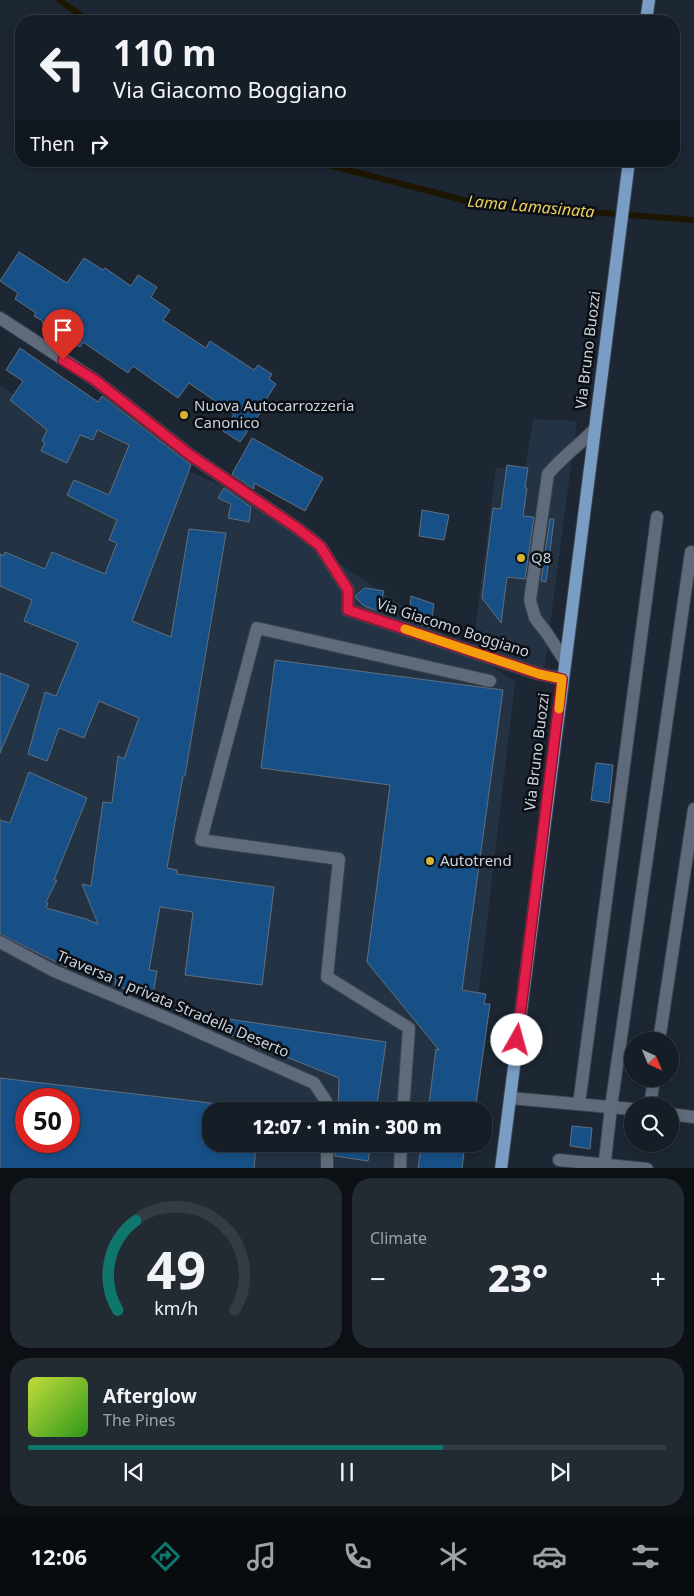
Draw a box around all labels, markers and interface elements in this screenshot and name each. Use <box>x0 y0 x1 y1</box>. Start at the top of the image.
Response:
text: 110 m <box>113 29 216 76</box>
icon: left <box>30 35 95 100</box>
text: Via Giacomo Boggiano <box>113 74 347 104</box>
icon: right <box>85 130 113 158</box>
text: Then <box>30 131 75 157</box>
water label: Lama Lamasinata <box>466 189 596 223</box>
street label: Via Bruno Buozzi <box>570 290 604 410</box>
pin <box>42 309 84 360</box>
icon: arrive <box>49 316 77 344</box>
place label: Nuova Autocarrozzeria Canonico <box>194 395 354 432</box>
marker: Nuova Autocarrozzeria Canonico <box>178 409 190 421</box>
place label: Q8 <box>531 547 551 567</box>
marker: Q8 <box>515 552 527 564</box>
street label: Via Giacomo Boggiano <box>374 593 532 661</box>
street label: Via Bruno Buozzi <box>519 692 553 812</box>
place label: Autotrend <box>440 850 512 870</box>
marker: Autotrend <box>424 855 436 867</box>
street label: Traversa 1 privata Stradella Deserto <box>54 945 293 1061</box>
position arrow <box>490 1013 542 1065</box>
north arrow <box>624 1032 679 1088</box>
map controls <box>624 1032 679 1152</box>
speed limit sign: 50 <box>15 1088 80 1153</box>
button: search <box>624 1097 679 1152</box>
text: 12:07 · 1 min · 300 m <box>252 1114 442 1140</box>
text: Climate <box>370 1227 427 1249</box>
text: 49 <box>146 1233 206 1304</box>
text: 23° <box>488 1251 548 1303</box>
text: − <box>370 1259 386 1297</box>
text: + <box>650 1259 666 1297</box>
text: km/h <box>154 1296 198 1320</box>
text: Afterglow <box>103 1383 197 1409</box>
text: The Pines <box>103 1409 175 1431</box>
icon: previous <box>120 1458 148 1486</box>
icon: pause <box>333 1458 361 1486</box>
icon: next <box>546 1458 574 1486</box>
icon: directions <box>148 1539 183 1574</box>
icon: music <box>244 1539 279 1574</box>
icon: phone <box>340 1539 375 1574</box>
icon: climate <box>436 1539 471 1574</box>
icon: car <box>532 1539 567 1574</box>
icon: filters <box>628 1539 663 1574</box>
text: 12:06 <box>31 1541 87 1571</box>

